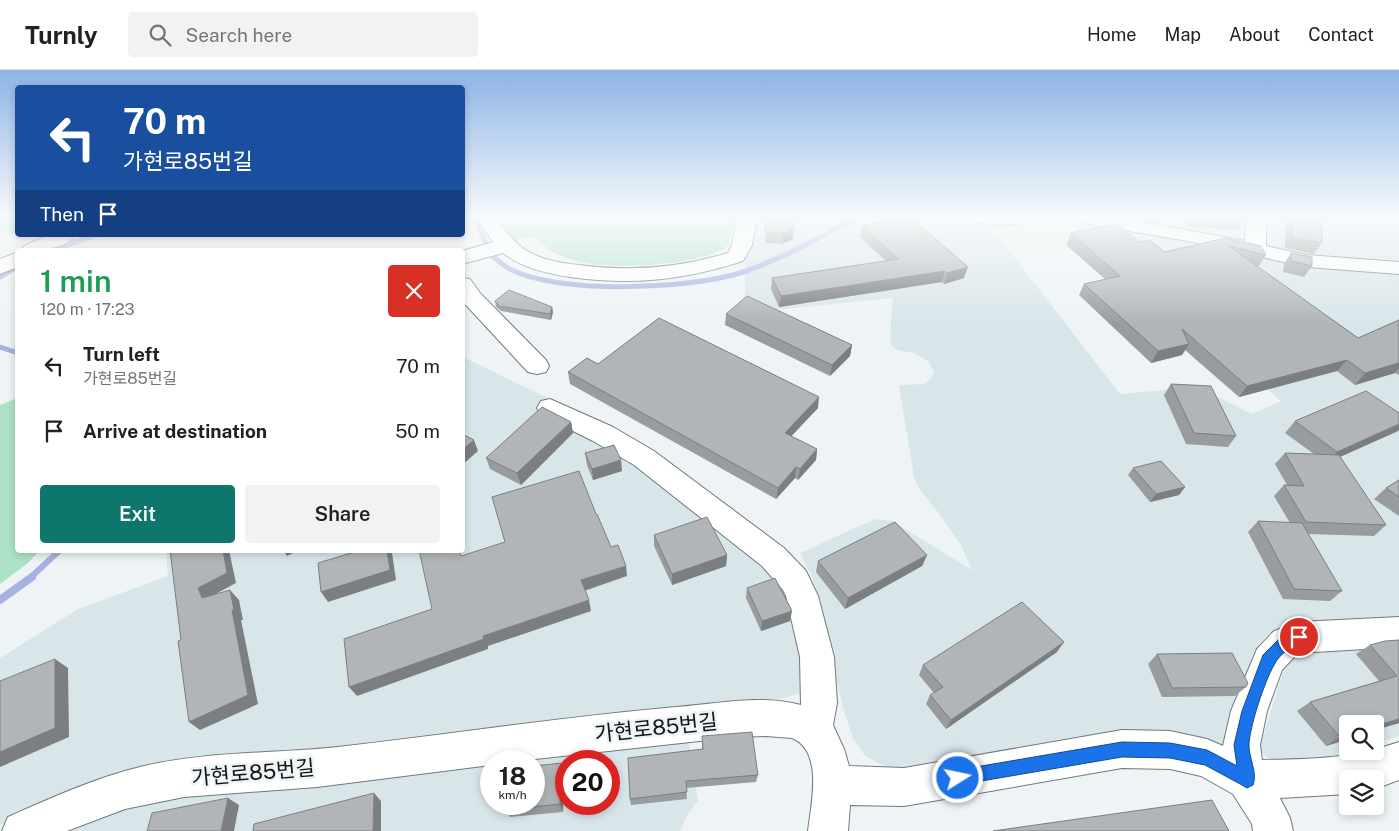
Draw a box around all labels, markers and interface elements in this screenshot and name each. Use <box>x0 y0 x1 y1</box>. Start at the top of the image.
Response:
search box <box>128 12 478 57</box>
text: Turnly <box>25 21 98 49</box>
icon: search <box>146 21 174 49</box>
text: Search here <box>186 24 292 46</box>
text: Home <box>1087 24 1137 45</box>
text: Map <box>1165 24 1201 45</box>
text: About <box>1229 24 1280 45</box>
text: Contact <box>1308 24 1374 45</box>
text: 70 m <box>123 101 206 142</box>
icon: left <box>40 105 105 170</box>
text: 가현로85번길 <box>123 148 253 174</box>
icon: arrive <box>94 200 122 228</box>
text: Then <box>40 203 84 225</box>
text: 1 min <box>40 263 111 299</box>
button: close <box>388 265 440 317</box>
text: 120 m · 17:23 <box>40 300 135 319</box>
text: Turn left <box>83 343 160 365</box>
icon: left <box>40 352 68 380</box>
text: 70 m <box>396 355 440 377</box>
text: 가현로85번길 <box>83 369 177 388</box>
icon: arrive <box>40 417 68 445</box>
text: Arrive at destination <box>83 420 267 442</box>
text: 50 m <box>395 420 440 442</box>
button: Exit <box>40 485 235 543</box>
button: Share <box>245 485 440 543</box>
pin <box>1278 616 1320 658</box>
icon: arrive <box>1285 623 1313 651</box>
street label: 가현로85번길 <box>593 709 719 746</box>
map controls <box>1339 715 1384 815</box>
button: search <box>1339 715 1384 760</box>
speed limit sign: 20 <box>555 750 620 815</box>
position arrow <box>931 751 983 803</box>
street label: 가현로85번길 <box>190 755 316 790</box>
text: 18 <box>499 761 526 791</box>
button: layers <box>1339 770 1384 815</box>
text: km/h <box>498 788 527 802</box>

